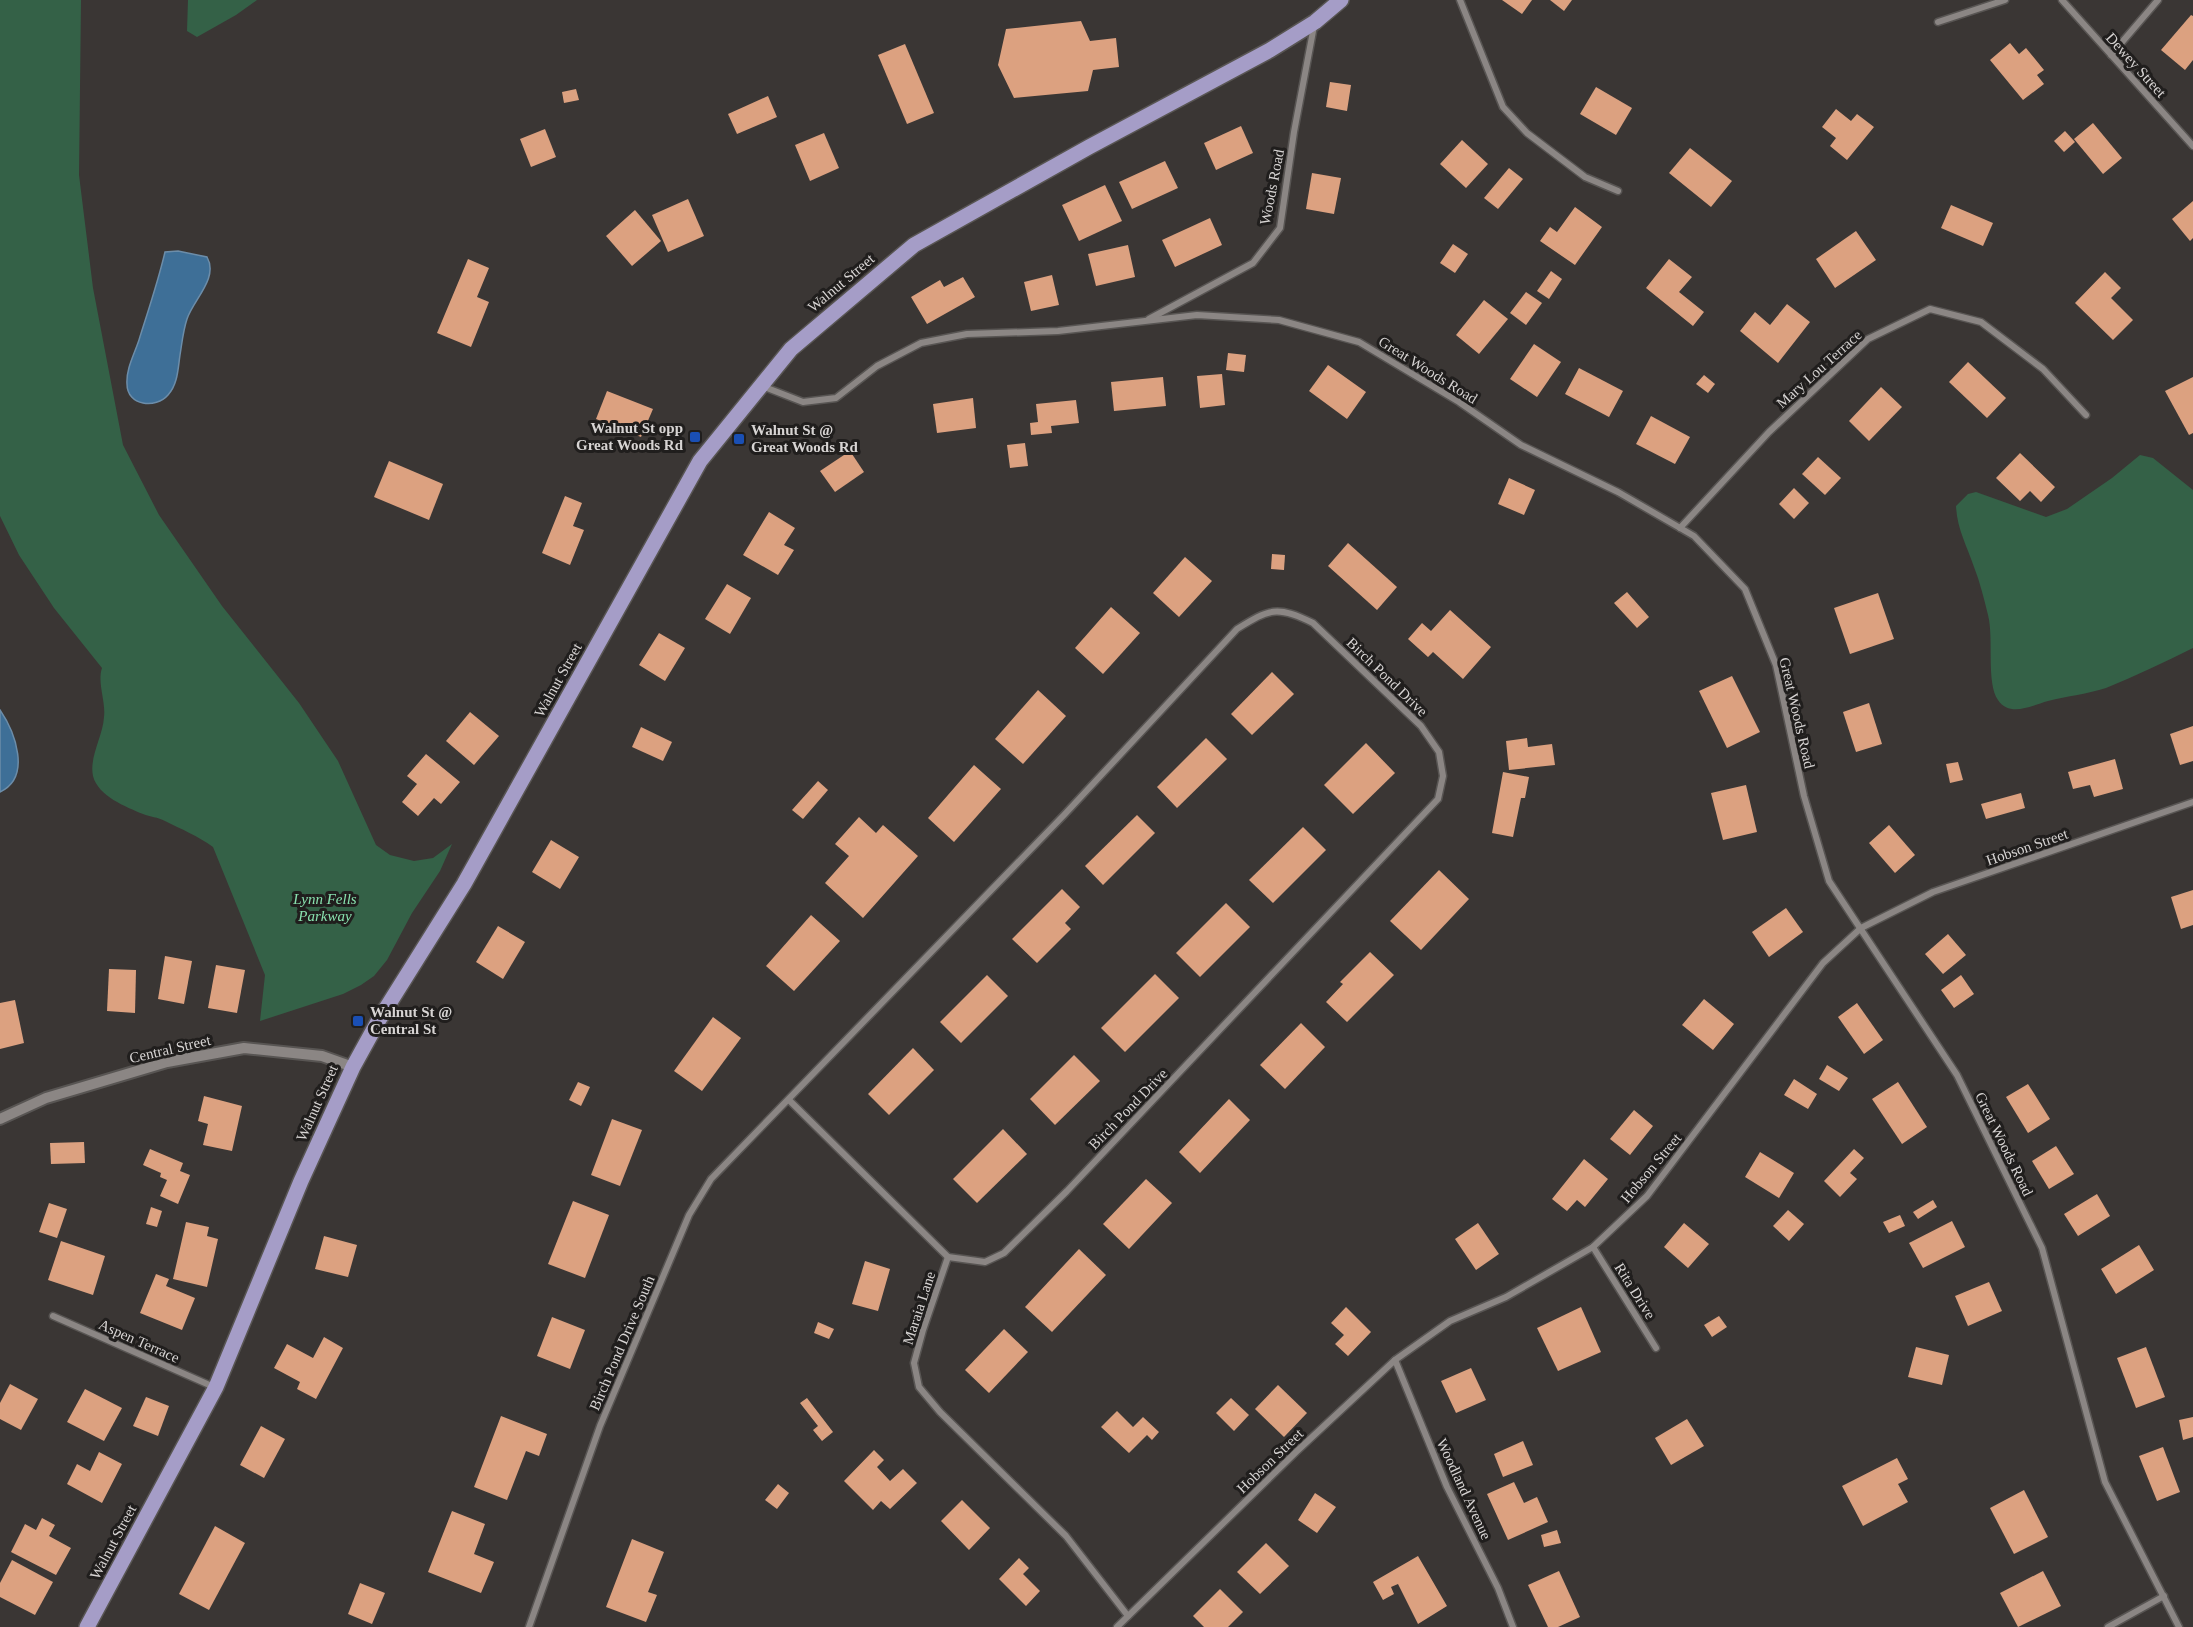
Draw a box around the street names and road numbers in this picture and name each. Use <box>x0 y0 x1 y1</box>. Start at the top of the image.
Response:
street label: Dewey Street <box>2103 29 2170 101</box>
street label: Woods Road <box>1257 147 1287 226</box>
street label: Walnut Street <box>805 250 878 315</box>
street label: Mary Lou Terrace <box>1773 326 1865 411</box>
street label: Great Woods Road <box>1376 333 1481 407</box>
street label: Birch Pond Drive <box>1343 634 1431 720</box>
street label: Walnut Street <box>531 640 585 720</box>
street label: Great Woods Road <box>1776 656 1818 771</box>
street label: Hobson Street <box>1984 825 2071 868</box>
street label: Central Street <box>128 1032 213 1066</box>
street label: Walnut Street <box>293 1062 341 1144</box>
street label: Birch Pond Drive <box>1085 1065 1171 1153</box>
street label: Great Woods Road <box>1972 1089 2036 1199</box>
street label: Hobson Street <box>1617 1130 1685 1206</box>
street label: Rita Drive <box>1612 1260 1659 1322</box>
street label: Maraia Lane <box>900 1269 938 1347</box>
street label: Birch Pond Drive South <box>586 1273 658 1413</box>
street label: Aspen Terrace <box>96 1316 182 1366</box>
street label: Hobson Street <box>1234 1425 1307 1496</box>
street label: Woodland Avenue <box>1434 1436 1495 1542</box>
street label: Walnut Street <box>87 1501 140 1582</box>

